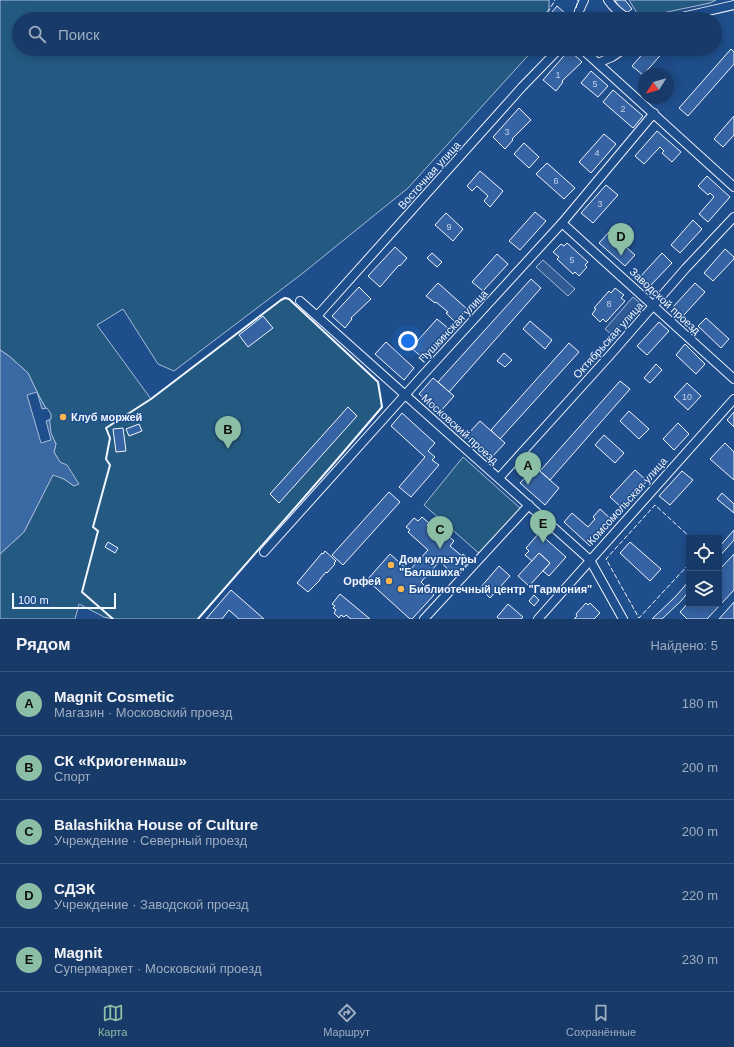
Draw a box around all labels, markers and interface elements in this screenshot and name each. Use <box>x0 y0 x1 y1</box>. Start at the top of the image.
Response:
search box <box>12 12 722 56</box>
icon: search <box>26 23 48 45</box>
text: Поиск <box>58 26 100 43</box>
north arrow <box>638 68 674 104</box>
house number: 1 <box>555 70 561 80</box>
house number: 5 <box>592 79 598 89</box>
house number: 2 <box>620 104 626 114</box>
house number: 3 <box>504 127 510 137</box>
street label: Восточная улица <box>395 138 463 211</box>
house number: 4 <box>594 148 600 158</box>
house number: 6 <box>553 176 559 186</box>
house number: 3 <box>597 199 603 209</box>
house number: 9 <box>446 222 452 232</box>
pin: D <box>608 223 634 256</box>
house number: 5 <box>569 255 575 265</box>
street label: Заводской проезд <box>627 265 703 337</box>
street label: Пушкинская улица <box>416 286 490 365</box>
street label: Октябрьская улица <box>571 299 646 381</box>
house number: 8 <box>606 299 612 309</box>
your location <box>398 331 418 351</box>
street label: Московский проезд <box>419 392 501 467</box>
house number: 10 <box>682 392 692 402</box>
place label: Клуб моржей <box>71 411 142 423</box>
marker: Клуб моржей <box>58 412 68 422</box>
pin: B <box>215 416 241 449</box>
pin: A <box>515 452 541 485</box>
street label: Комсомольская улица <box>585 454 670 547</box>
pin: E <box>530 510 556 543</box>
pin: C <box>427 516 453 549</box>
map controls <box>686 535 722 607</box>
button: locate <box>686 535 722 571</box>
place label: Дом культуры "Балашиха" <box>399 553 477 578</box>
marker: Дом культуры "Балашиха" <box>386 560 396 570</box>
button: layers <box>686 571 722 607</box>
place label: Орфей <box>343 575 381 587</box>
marker: Орфей <box>384 576 394 586</box>
place label: Библиотечный центр "Гармония" <box>409 583 592 595</box>
marker: Библиотечный центр "Гармония" <box>396 584 406 594</box>
scale bar <box>12 591 116 610</box>
text: 100 m <box>18 594 49 606</box>
text: Рядом <box>16 635 71 654</box>
text: Найдено: 5 <box>650 638 718 653</box>
text: Magnit Cosmetic <box>54 688 174 705</box>
text: A <box>24 696 34 711</box>
text: 180 m <box>682 696 718 711</box>
text: Магазин · Московский проезд <box>54 705 232 720</box>
text: СК «Криогенмаш» <box>54 752 187 769</box>
text: B <box>24 760 34 775</box>
text: 200 m <box>682 760 718 775</box>
text: Спорт <box>54 769 91 784</box>
text: Balashikha House of Culture <box>54 816 258 833</box>
text: C <box>24 824 34 839</box>
text: 200 m <box>682 824 718 839</box>
text: Учреждение · Северный проезд <box>54 833 247 848</box>
text: СДЭК <box>54 880 95 897</box>
text: D <box>24 888 34 903</box>
text: 220 m <box>682 888 718 903</box>
text: Учреждение · Заводской проезд <box>54 897 249 912</box>
text: Magnit <box>54 944 102 961</box>
text: E <box>25 952 33 967</box>
text: 230 m <box>682 952 718 967</box>
text: Супермаркет · Московский проезд <box>54 961 261 976</box>
tab: Карта <box>98 1002 127 1038</box>
tab: Маршрут <box>323 1002 370 1038</box>
tab: Сохранённые <box>566 1002 636 1038</box>

